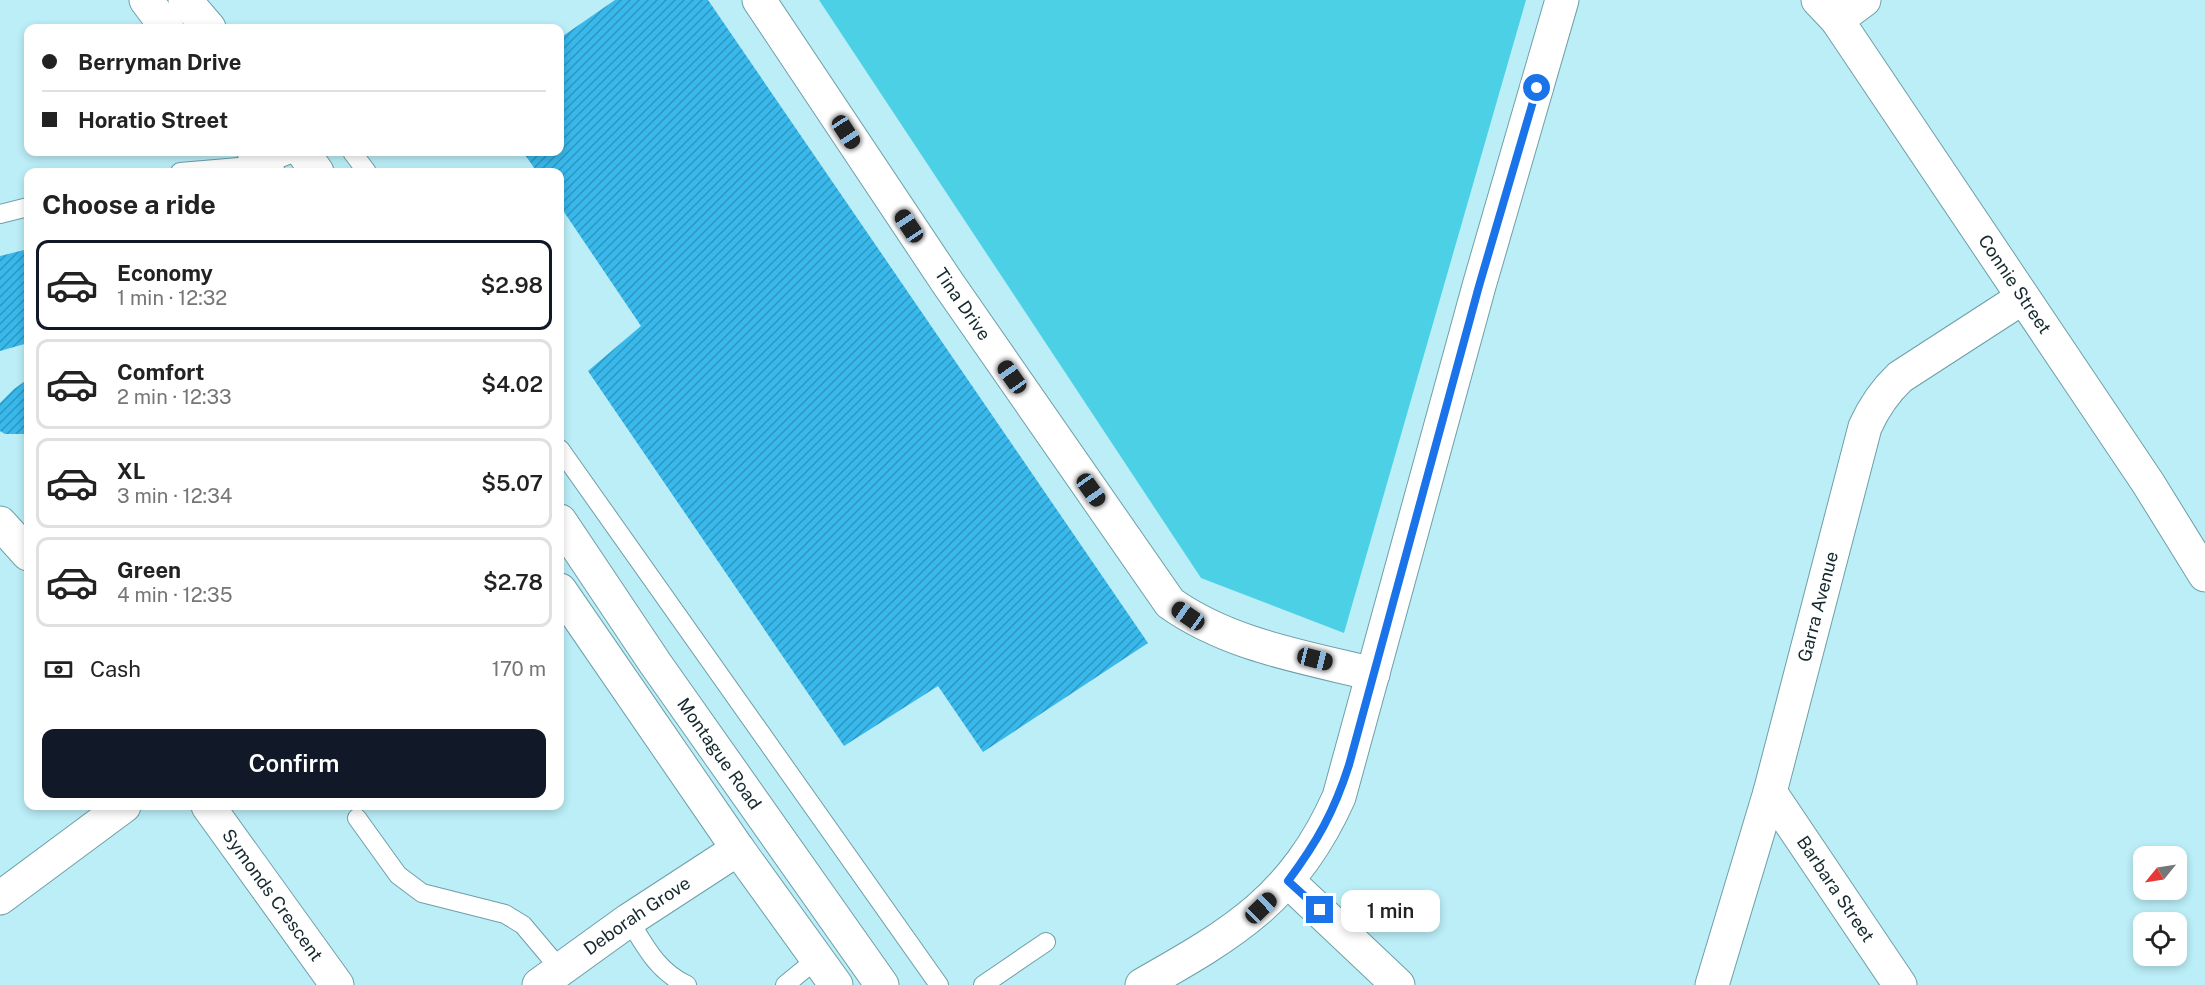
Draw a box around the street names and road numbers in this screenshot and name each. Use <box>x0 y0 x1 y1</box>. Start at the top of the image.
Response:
street label: Connie Street <box>1974 230 2056 338</box>
street label: Tina Drive <box>931 264 995 344</box>
street label: Garra Avenue <box>1793 549 1842 664</box>
street label: Montague Road <box>673 694 766 813</box>
street label: Symonds Crescent <box>218 825 327 965</box>
street label: Barbara Street <box>1793 832 1879 946</box>
street label: Deborah Grove <box>579 872 694 959</box>

